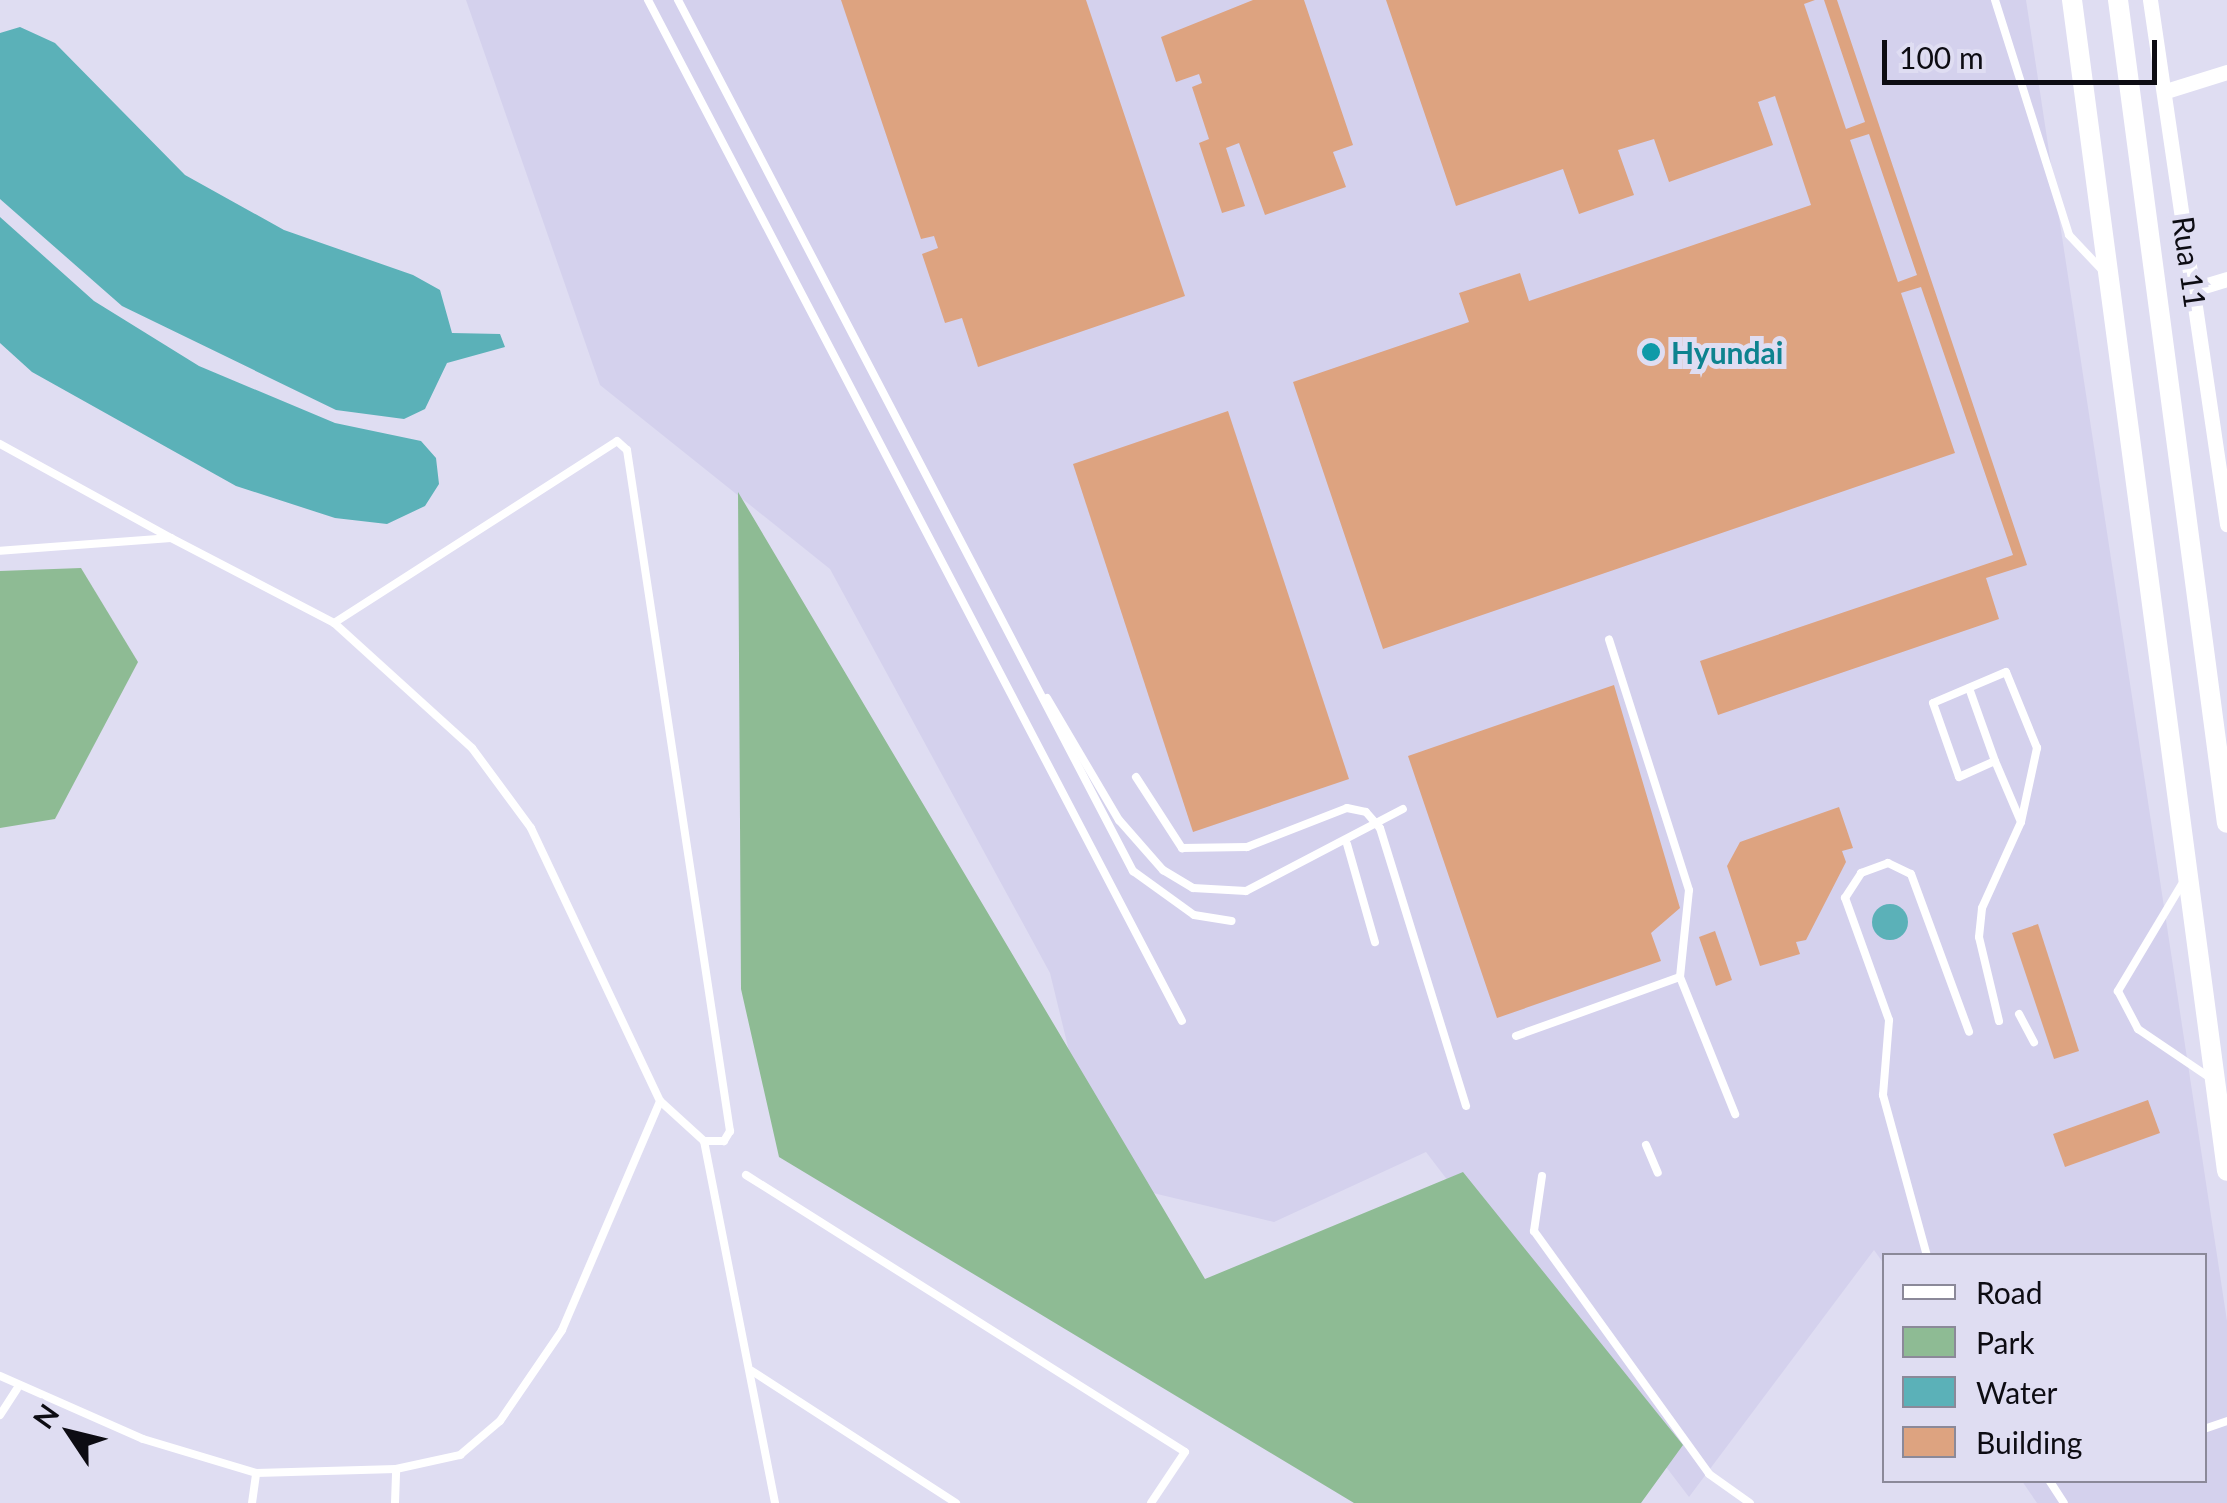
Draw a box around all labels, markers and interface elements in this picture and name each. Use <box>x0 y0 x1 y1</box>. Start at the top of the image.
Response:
scale bar <box>1887 20 2162 82</box>
text: 100 m <box>1899 39 1984 75</box>
street label: Rua 11 <box>2166 214 2214 310</box>
place label: Hyundai <box>1671 334 1783 370</box>
marker: Hyundai <box>1640 341 1662 363</box>
legend <box>1882 1253 2207 1483</box>
text: Road <box>1976 1274 2043 1310</box>
text: Park <box>1976 1324 2035 1360</box>
text: Water <box>1976 1374 2058 1410</box>
north arrow <box>20 1383 120 1483</box>
text: N <box>25 1397 66 1434</box>
text: Building <box>1976 1424 2082 1460</box>

